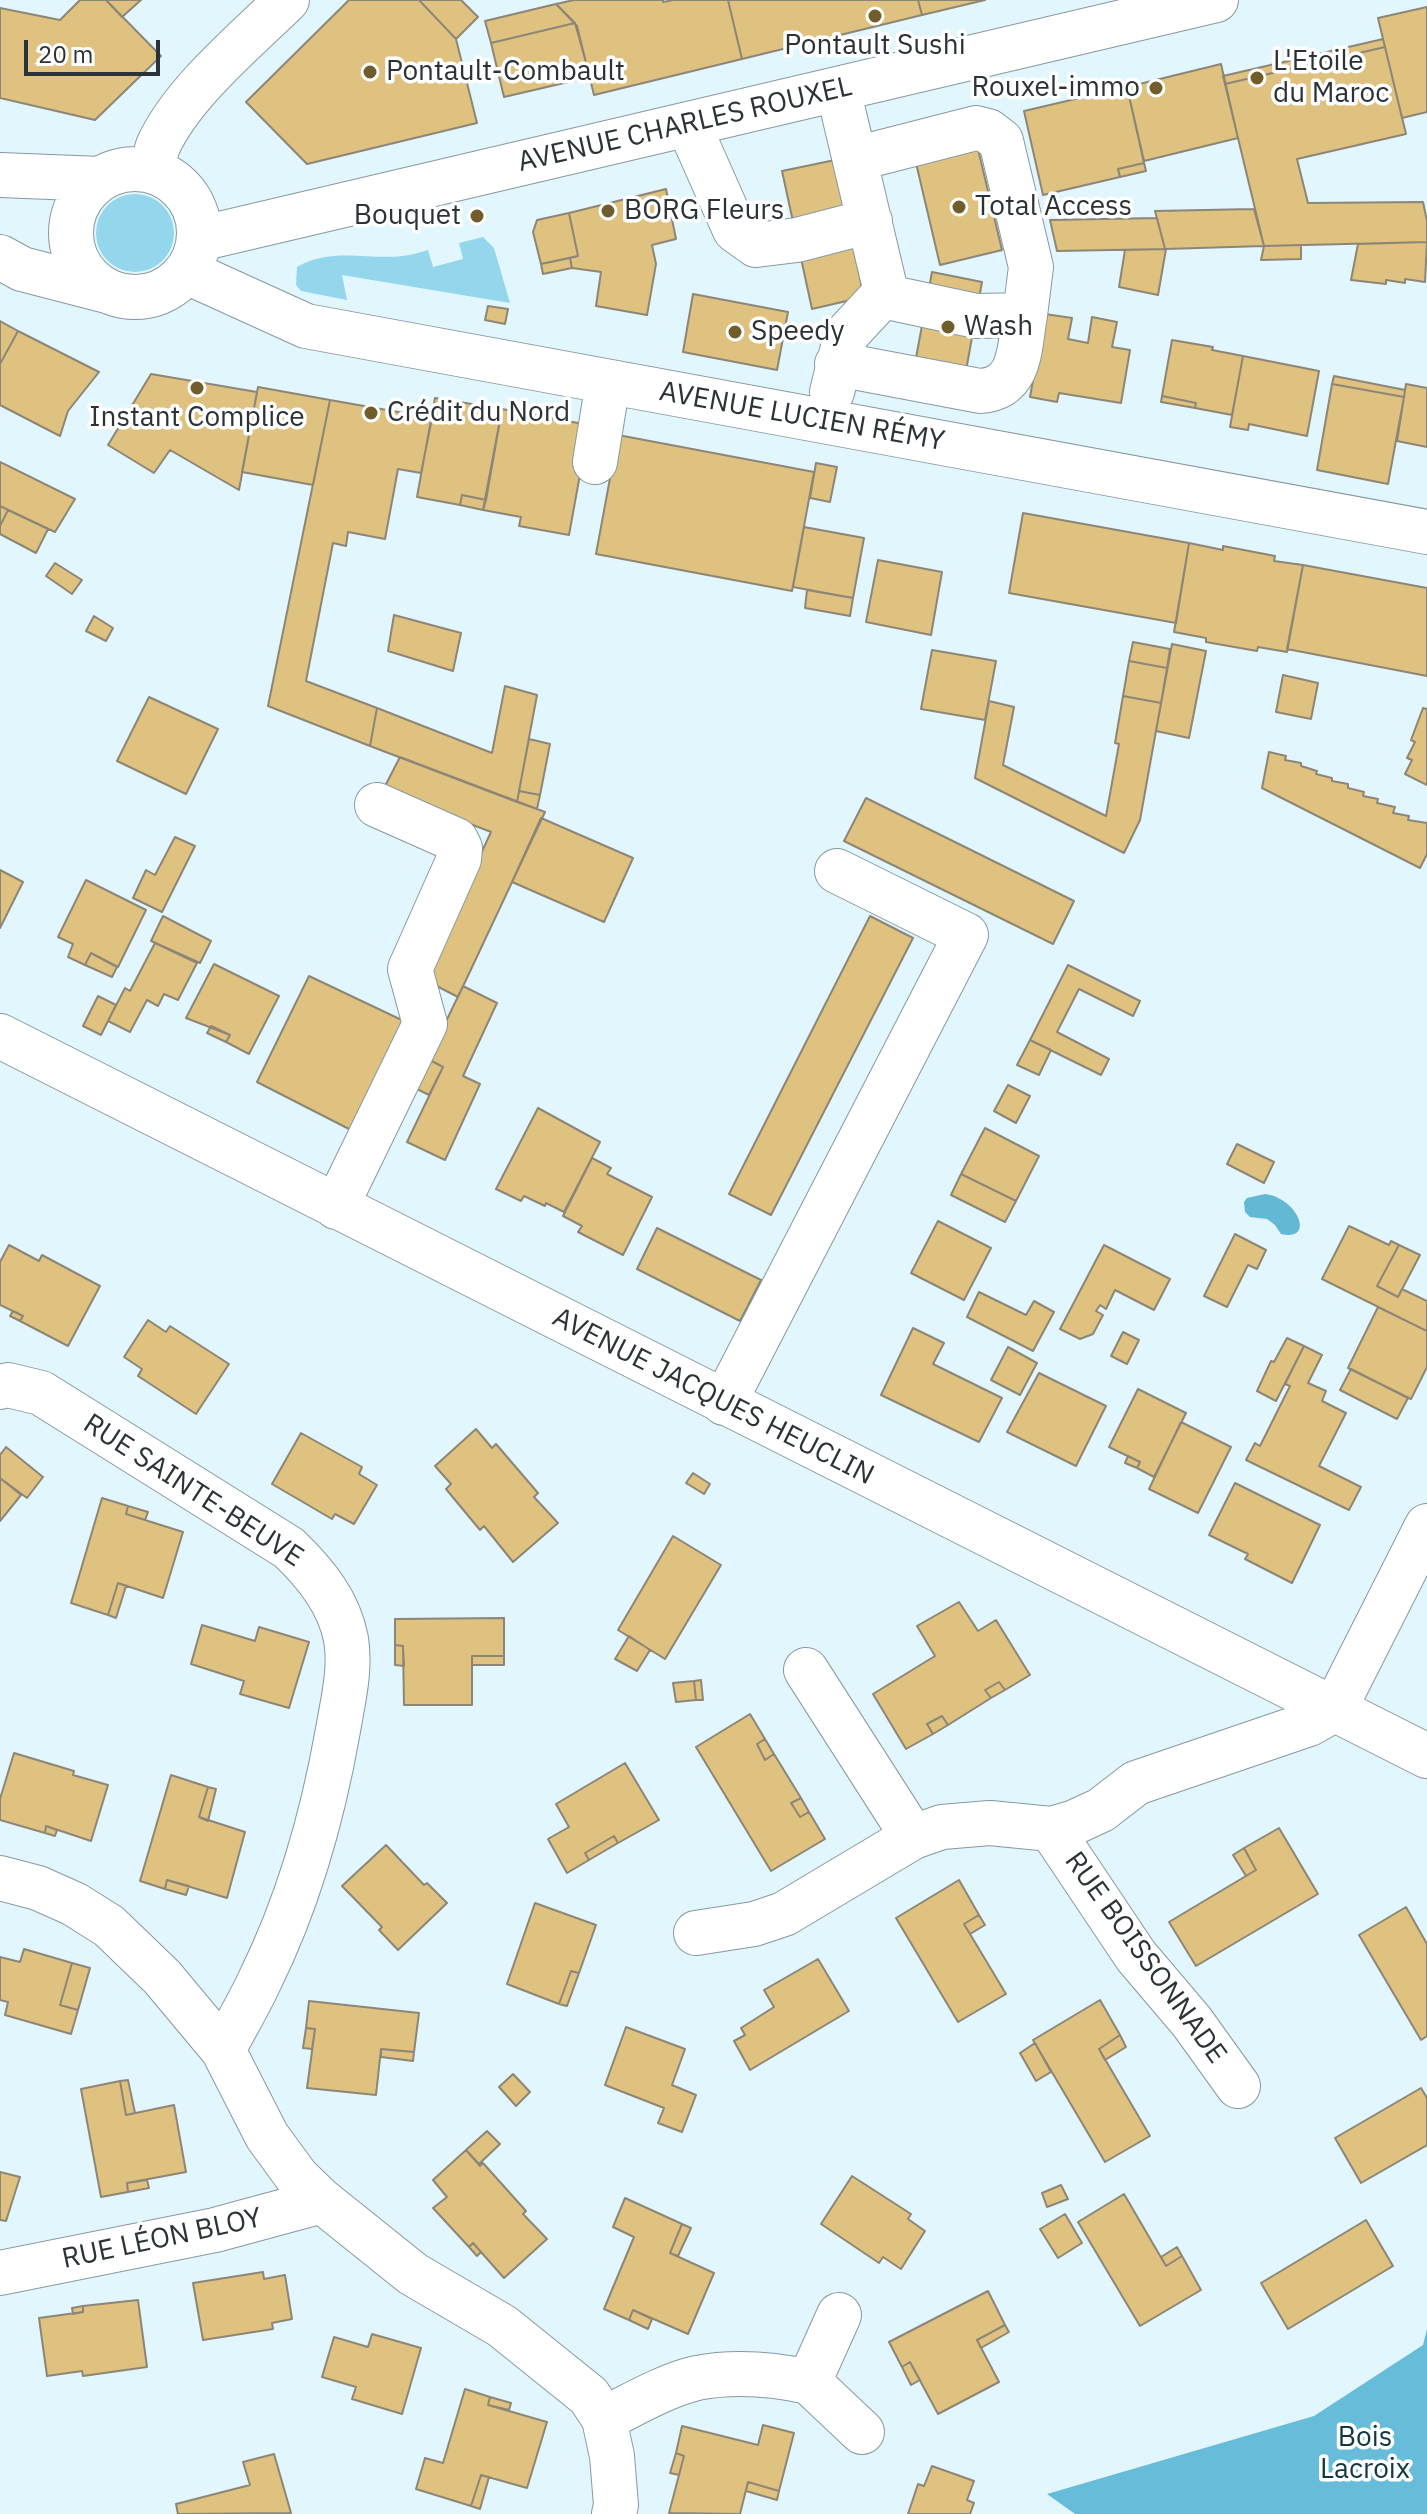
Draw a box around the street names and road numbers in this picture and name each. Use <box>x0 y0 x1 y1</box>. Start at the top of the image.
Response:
street label: AVENUE CHARLES ROUXEL <box>515 70 855 180</box>
street label: AVENUE LUCIEN RÉMY <box>657 375 947 459</box>
street label: AVENUE JACQUES HEUCLIN <box>547 1301 879 1493</box>
street label: RUE SAINTE-BEUVE <box>77 1407 309 1575</box>
street label: RUE BOISSONNADE <box>1057 1846 1233 2070</box>
street label: RUE LÉON BLOY <box>59 2201 265 2277</box>

